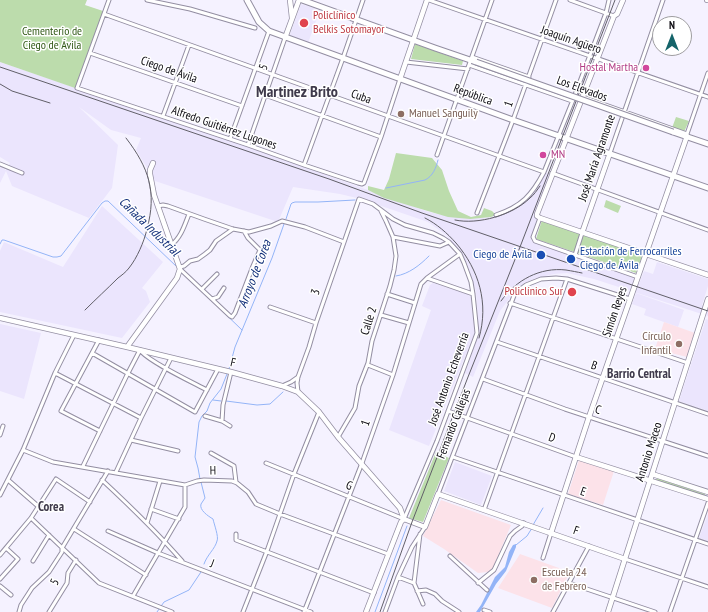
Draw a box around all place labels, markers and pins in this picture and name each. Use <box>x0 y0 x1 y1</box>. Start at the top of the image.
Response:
place label: Policlínico Belkis Sotomayor <box>313 9 385 37</box>
marker: Policlínico Belkis Sotomayor <box>298 17 310 29</box>
place label: Hostal Martha <box>579 61 638 75</box>
marker: Hostal Martha <box>641 63 651 73</box>
place label: Manuel Sanguily <box>409 107 478 121</box>
marker: Manuel Sanguily <box>396 109 406 119</box>
place label: MN <box>551 148 565 162</box>
marker: MN <box>538 150 548 160</box>
place label: Estación de Ferrocarriles Ciego de Ávila <box>580 245 682 273</box>
place label: Ciego de Ávila <box>473 248 532 262</box>
marker: Ciego de Ávila <box>535 249 547 261</box>
marker: Estación de Ferrocarriles Ciego de Ávila <box>565 253 577 265</box>
place label: Policlínico Sur <box>504 285 563 299</box>
marker: Policlínico Sur <box>566 286 578 298</box>
place label: Círculo Infantil <box>641 330 671 358</box>
marker: Círculo Infantil <box>674 339 684 349</box>
place label: Escuela 24 de Febrero <box>542 566 587 594</box>
marker: Escuela 24 de Febrero <box>529 575 539 585</box>

